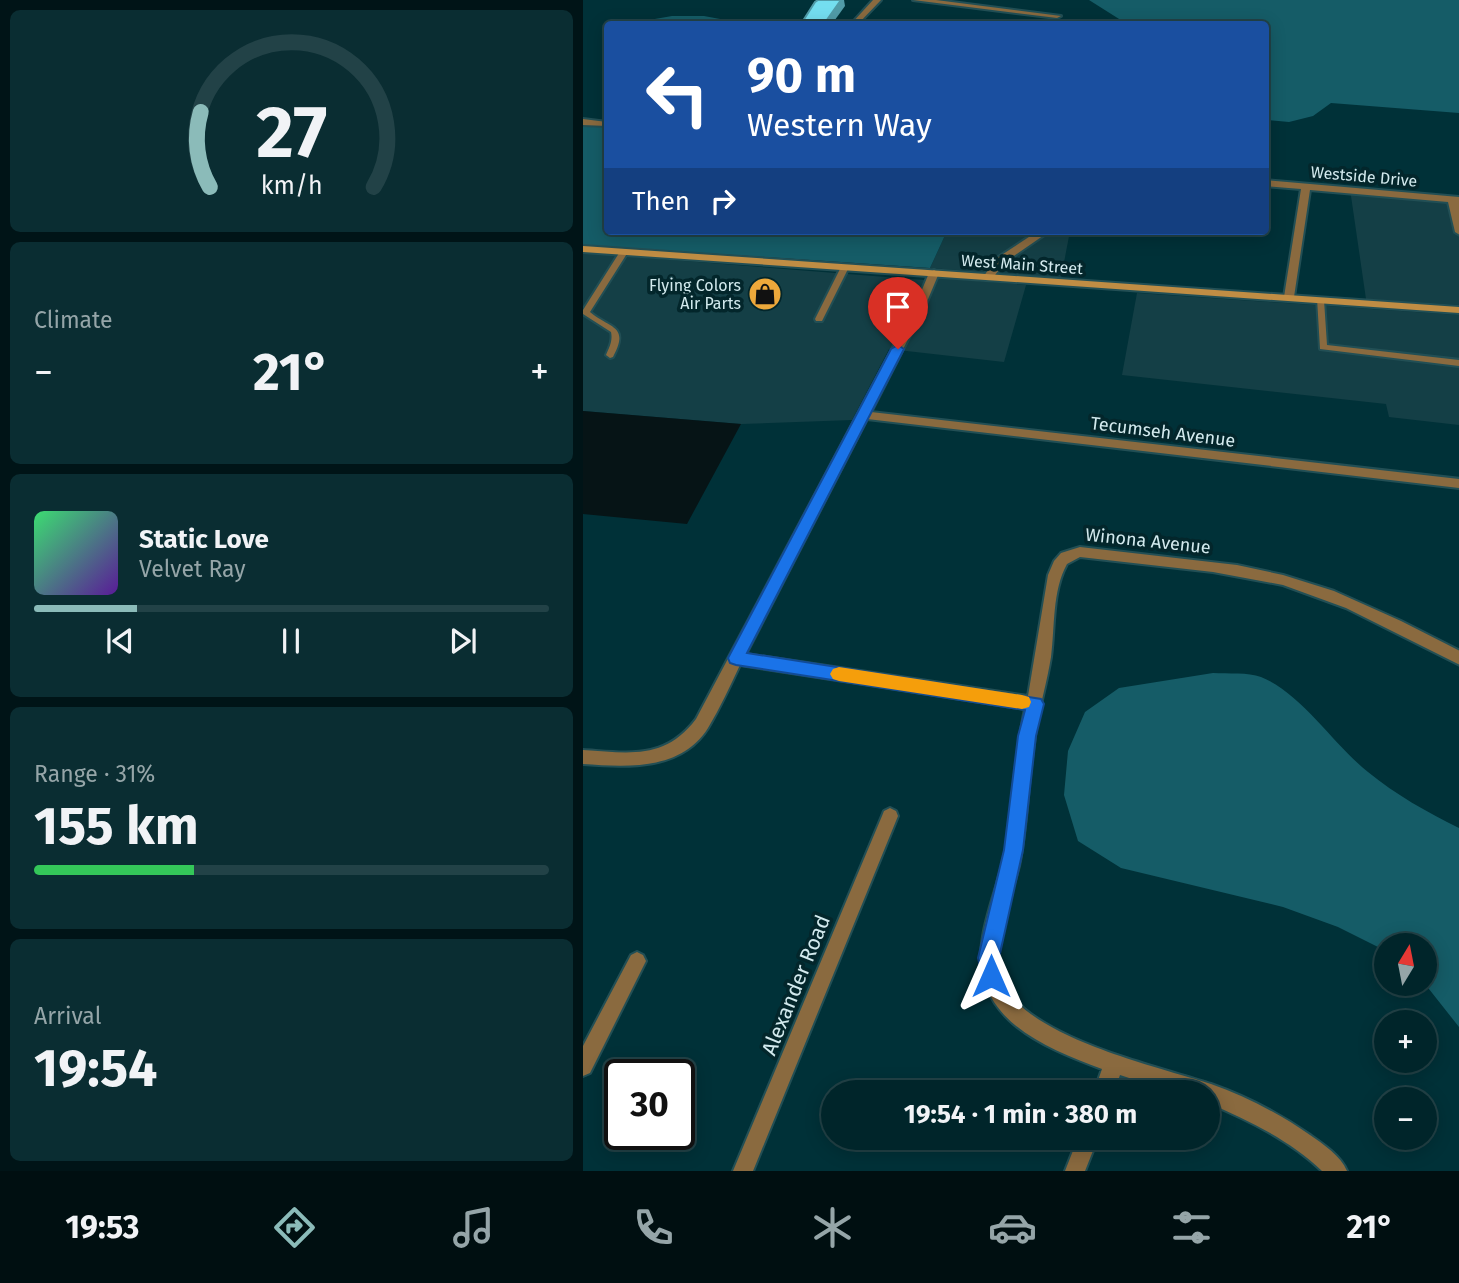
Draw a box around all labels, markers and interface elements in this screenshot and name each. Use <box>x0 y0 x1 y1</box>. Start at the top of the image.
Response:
text: 90 m <box>747 46 856 105</box>
icon: left <box>632 49 723 140</box>
text: 27 <box>256 89 327 176</box>
text: Western Way <box>747 106 932 144</box>
street label: Westside Drive <box>1310 162 1418 191</box>
text: km/h <box>261 171 322 201</box>
icon: right <box>704 182 742 220</box>
text: Then <box>632 186 690 217</box>
street label: West Main Street <box>960 251 1084 278</box>
shop icon: Flying Colors Air Parts <box>746 275 784 313</box>
place label: Flying Colors Air Parts <box>649 276 741 313</box>
pin <box>868 277 928 349</box>
icon: arrive <box>879 288 917 326</box>
text: Climate <box>34 306 113 334</box>
text: 21° <box>253 341 330 404</box>
text: − <box>34 349 53 395</box>
text: + <box>530 349 549 395</box>
street label: Tecumseh Avenue <box>1089 412 1237 452</box>
street label: Winona Avenue <box>1084 523 1212 559</box>
text: Static Love <box>139 524 269 555</box>
text: Velvet Ray <box>139 555 246 583</box>
icon: previous <box>101 622 139 660</box>
icon: pause <box>272 622 310 660</box>
icon: next <box>444 622 482 660</box>
text: Range · 31% <box>34 760 155 788</box>
text: 155 km <box>34 795 199 858</box>
street label: Alexander Road <box>756 911 836 1059</box>
north arrow <box>1374 933 1437 996</box>
map controls <box>1374 933 1437 1150</box>
position arrow <box>954 939 1028 1013</box>
text: Arrival <box>34 1002 101 1030</box>
button: + <box>1374 1010 1437 1073</box>
text: 19:54 <box>34 1037 157 1100</box>
speed limit sign: 30 <box>604 1059 695 1150</box>
button: − <box>1374 1087 1437 1150</box>
text: 19:54 · 1 min · 380 m <box>904 1099 1137 1130</box>
icon: directions <box>270 1203 319 1252</box>
icon: music <box>449 1203 498 1252</box>
icon: phone <box>629 1203 678 1252</box>
icon: climate <box>808 1203 857 1252</box>
icon: car <box>988 1203 1037 1252</box>
icon: filters <box>1167 1203 1216 1252</box>
text: 19:53 <box>65 1208 139 1246</box>
text: 21° <box>1346 1208 1394 1246</box>

